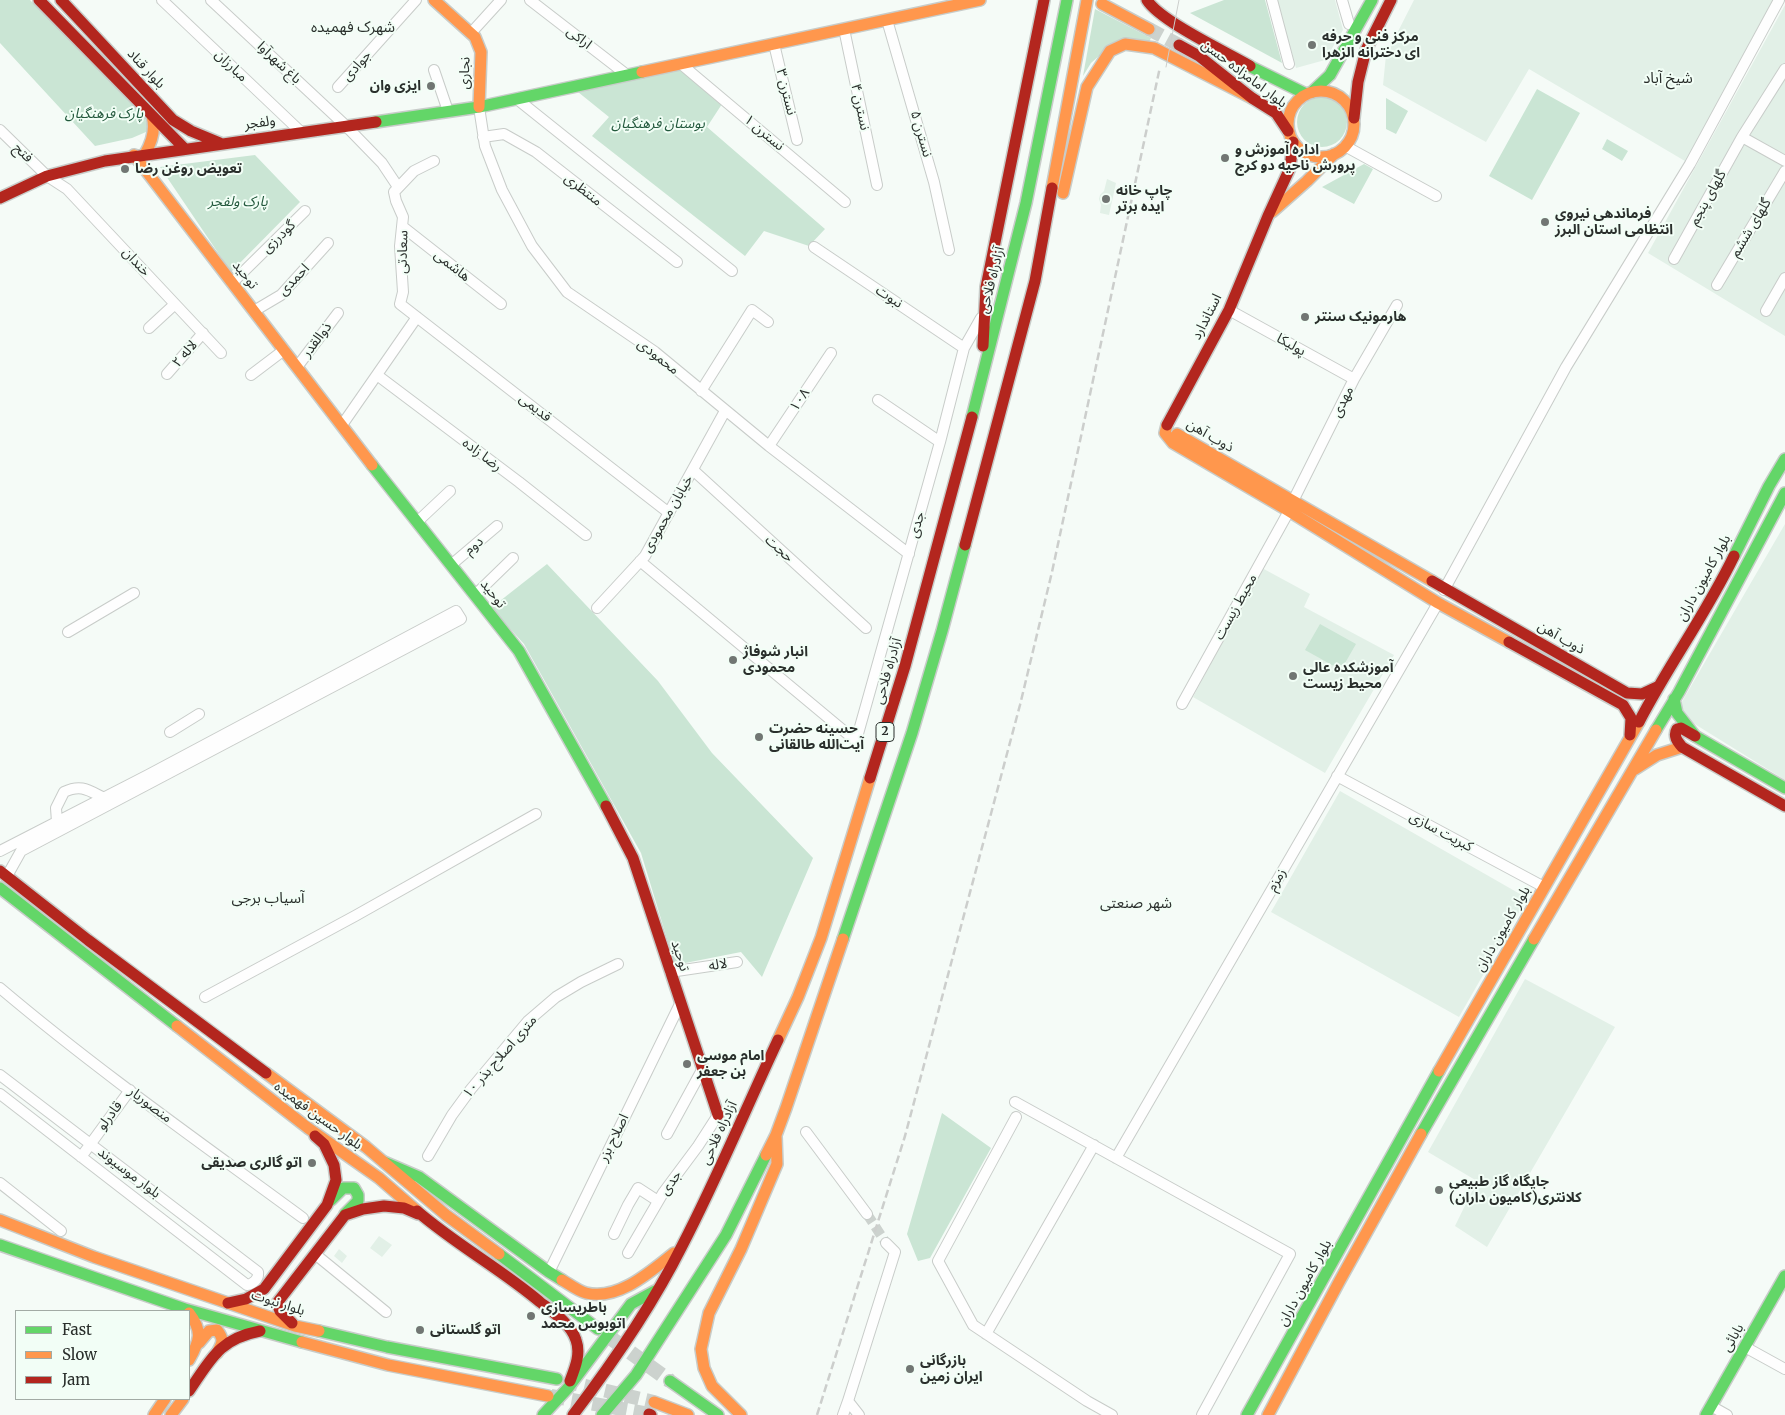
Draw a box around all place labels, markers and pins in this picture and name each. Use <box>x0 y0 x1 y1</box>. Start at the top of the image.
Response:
place label: مرکز فنی و حرفه ای دخترانه الزهرا <box>1322 29 1420 62</box>
marker: مرکز فنی و حرفه ای دخترانه الزهرا <box>1306 39 1318 51</box>
place label: ایزی وان <box>370 78 421 94</box>
marker: ایزی وان <box>425 80 437 92</box>
place label: اداره آموزش و پرورش ناحیه دو کرج <box>1235 142 1355 174</box>
marker: اداره آموزش و پرورش ناحیه دو کرج <box>1219 152 1231 164</box>
place label: تعویض روغن رضا <box>135 161 242 177</box>
marker: تعویض روغن رضا <box>119 163 131 175</box>
place label: چاپ خانه ایده برتر <box>1116 183 1172 216</box>
marker: چاپ خانه ایده برتر <box>1100 193 1112 205</box>
place label: فرماندهی نیروی انتظامی استان البرز <box>1555 206 1673 238</box>
marker: فرماندهی نیروی انتظامی استان البرز <box>1539 216 1551 228</box>
place label: هارمونیک سنتر <box>1315 309 1407 325</box>
marker: هارمونیک سنتر <box>1299 311 1311 323</box>
place label: انبار شوفاژ محمودی <box>743 644 808 676</box>
marker: انبار شوفاژ محمودی <box>727 654 739 666</box>
place label: آموزشکده عالی محیط زیست <box>1303 660 1394 692</box>
marker: آموزشکده عالی محیط زیست <box>1287 670 1299 682</box>
place label: حسینه حضرت آیت‌الله طالقانی <box>769 721 864 754</box>
marker: حسینه حضرت آیت‌الله طالقانی <box>753 731 765 743</box>
place label: امام موسی بن جعفر <box>697 1048 764 1080</box>
marker: امام موسی بن جعفر <box>681 1058 693 1070</box>
place label: اتو گالری صدیقی <box>201 1155 302 1171</box>
marker: اتو گالری صدیقی <box>306 1157 318 1169</box>
place label: جایگاه گاز طبیعی کلانتری(کامیون داران) <box>1449 1174 1582 1206</box>
marker: جایگاه گاز طبیعی کلانتری(کامیون داران) <box>1433 1184 1445 1196</box>
place label: باطریسازی اتوبوس محمد <box>541 1300 625 1332</box>
marker: باطریسازی اتوبوس محمد <box>525 1310 537 1322</box>
place label: اتو گلستانی <box>430 1322 501 1338</box>
marker: اتو گلستانی <box>414 1324 426 1336</box>
place label: بازرگانی ایران زمین <box>920 1353 983 1385</box>
marker: بازرگانی ایران زمین <box>904 1363 916 1375</box>

